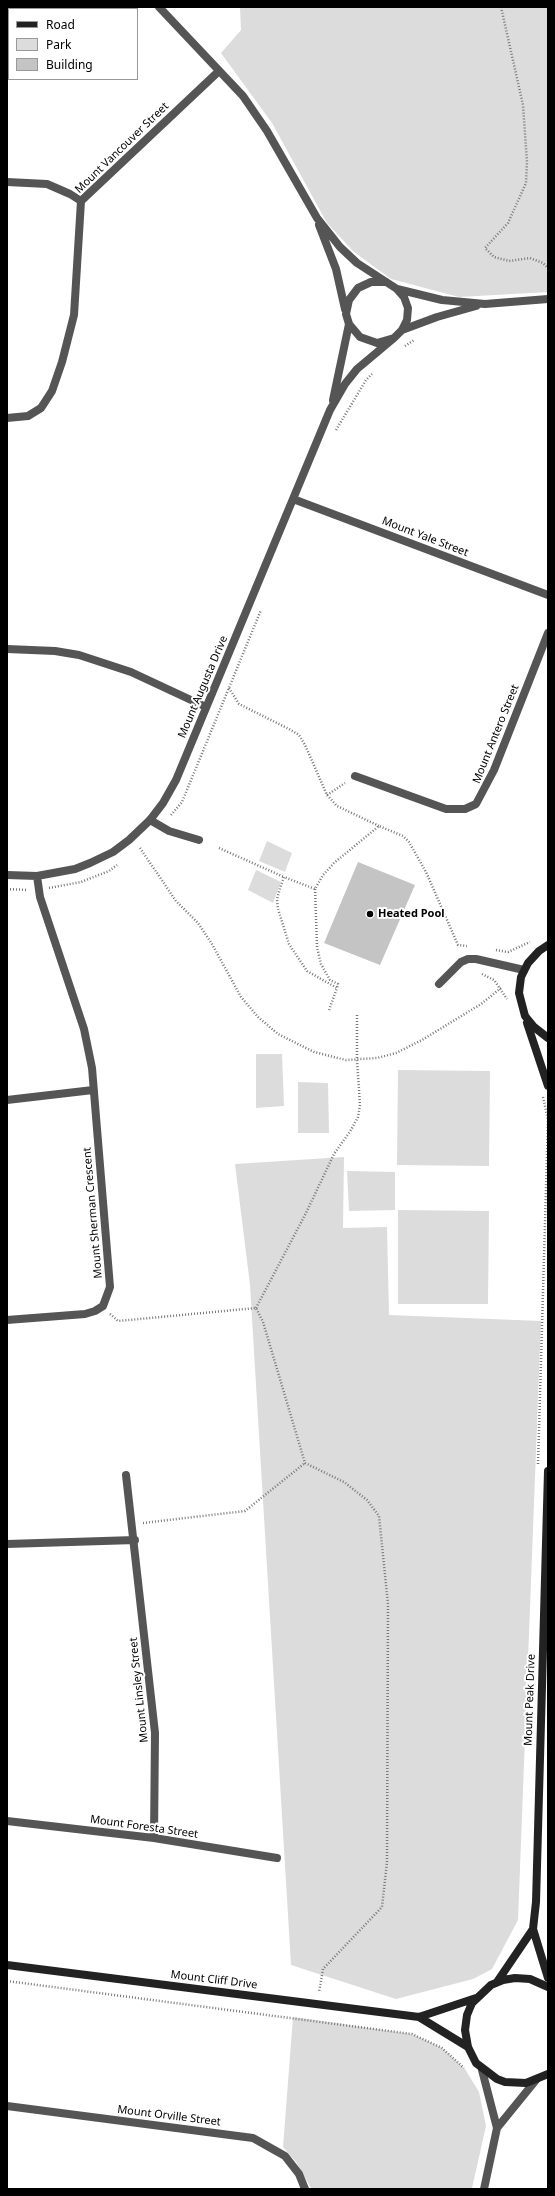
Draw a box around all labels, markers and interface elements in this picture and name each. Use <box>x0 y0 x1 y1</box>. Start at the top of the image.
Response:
legend <box>8 8 138 80</box>
text: Road <box>46 16 75 33</box>
text: Park <box>46 36 71 53</box>
text: Building <box>46 56 93 73</box>
street label: Mount Vancouver Street <box>72 100 172 196</box>
street label: Mount Yale Street <box>380 514 470 560</box>
street label: Mount Augusta Drive <box>175 634 231 740</box>
street label: Mount Antero Street <box>470 683 522 785</box>
place label: Heated Pool <box>378 907 445 921</box>
marker: Heated Pool <box>365 909 375 919</box>
street label: Mount Sherman Crescent <box>81 1147 105 1279</box>
street label: Mount Linsley Street <box>127 1637 151 1743</box>
street label: Mount Peak Drive <box>522 1654 538 1746</box>
street label: Mount Foresta Street <box>89 1813 199 1841</box>
street label: Mount Cliff Drive <box>170 1968 258 1992</box>
street label: Mount Orville Street <box>117 2103 221 2129</box>

